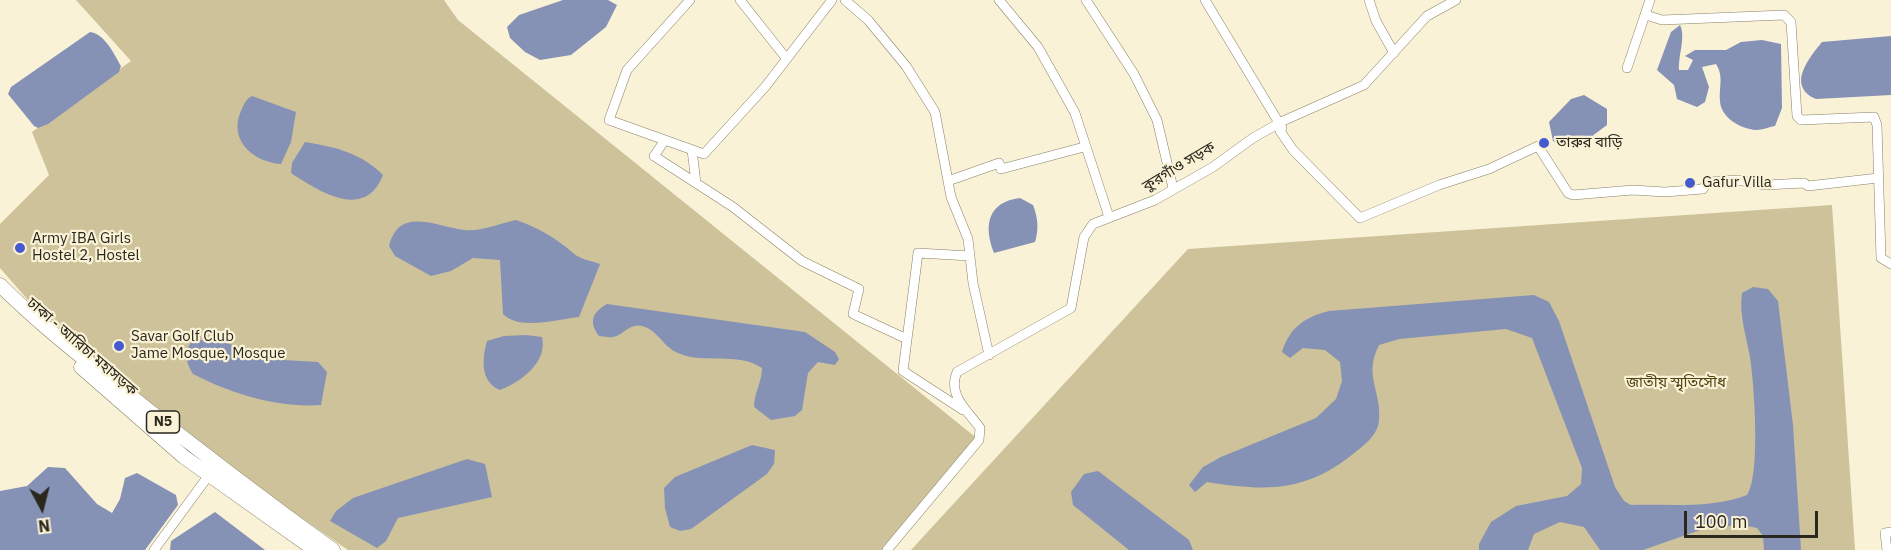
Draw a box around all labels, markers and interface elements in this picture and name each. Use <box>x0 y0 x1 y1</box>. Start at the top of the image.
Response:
place label: তারুর বাড়ি <box>1556 134 1623 152</box>
marker: তারুর বাড়ি <box>1537 136 1551 150</box>
street label: কুরগাঁও সড়ক <box>1139 138 1219 196</box>
place label: Gafur Villa <box>1702 174 1772 192</box>
marker: Gafur Villa <box>1683 176 1697 190</box>
place label: Army IBA Girls Hostel 2, Hostel <box>32 230 140 265</box>
marker: Army IBA Girls Hostel 2, Hostel <box>13 241 27 255</box>
street label: ঢাকা - আরিচা মহাসড়ক <box>23 294 141 400</box>
place label: Savar Golf Club Jame Mosque, Mosque <box>131 328 286 363</box>
marker: Savar Golf Club Jame Mosque, Mosque <box>112 339 126 353</box>
park label: জাতীয় স্মৃতিসৌধ <box>1626 374 1726 392</box>
road number: N5 <box>146 411 180 433</box>
north arrow <box>12 478 72 538</box>
scale bar <box>1687 499 1820 537</box>
text: 100 m <box>1695 510 1747 533</box>
text: N <box>37 515 51 536</box>

